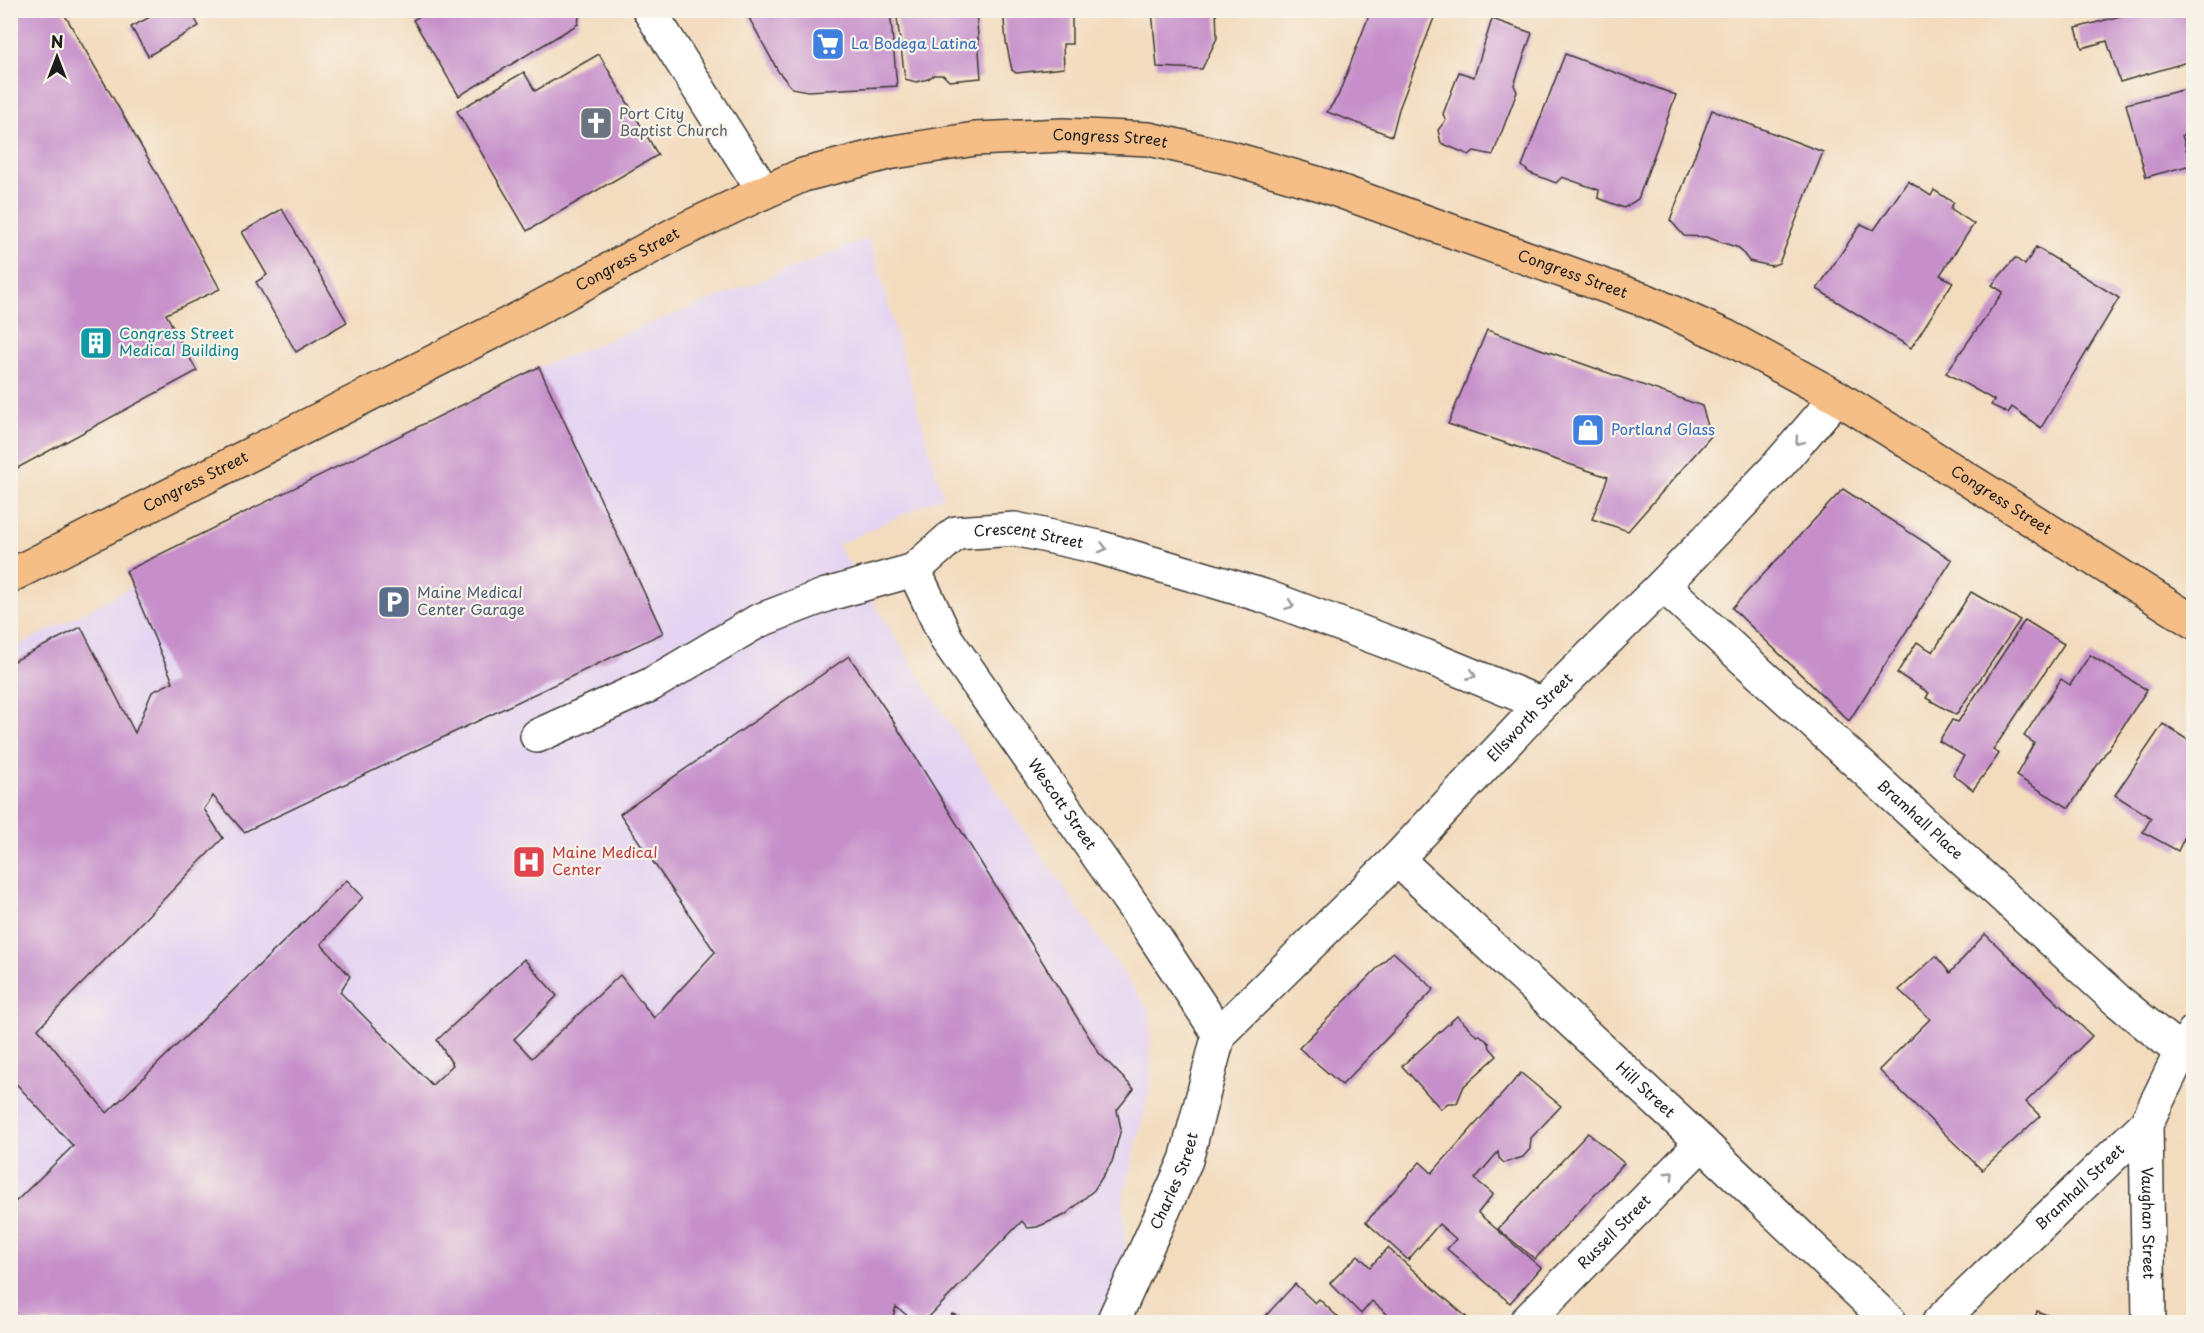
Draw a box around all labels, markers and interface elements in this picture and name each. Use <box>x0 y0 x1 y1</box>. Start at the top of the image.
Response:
supermarket icon: La Bodega Latina <box>810 26 846 62</box>
north arrow <box>27 27 87 87</box>
text: N <box>51 29 63 53</box>
place label: La Bodega Latina <box>851 31 978 54</box>
place label: Port City Baptist Church <box>619 101 728 141</box>
church icon: Port City Baptist Church <box>578 105 614 141</box>
street label: Congress Street <box>1052 122 1170 153</box>
street label: Congress Street <box>571 221 683 296</box>
street label: Congress Street <box>1515 243 1631 303</box>
place label: Congress Street Medical Building <box>119 321 239 361</box>
building icon: Congress Street Medical Building <box>78 325 114 361</box>
shop icon: Portland Glass <box>1570 412 1606 448</box>
place label: Portland Glass <box>1611 417 1715 440</box>
one-way arrow <box>1795 434 1806 445</box>
street label: Congress Street <box>138 444 252 517</box>
street label: Congress Street <box>1947 459 2057 540</box>
street label: Crescent Street <box>973 516 1086 554</box>
one-way arrow <box>1098 541 1108 554</box>
place label: Maine Medical Center Garage <box>417 580 525 620</box>
parking icon: Maine Medical Center Garage <box>376 584 412 620</box>
one-way arrow <box>1284 598 1295 611</box>
street label: Ellsworth Street <box>1481 667 1577 766</box>
one-way arrow <box>1466 668 1477 680</box>
street label: Wescott Street <box>1023 753 1103 854</box>
street label: Bramhall Place <box>1873 773 1969 864</box>
place label: Maine Medical Center <box>552 840 657 880</box>
hospital icon: Maine Medical Center <box>511 844 547 880</box>
street label: Hill Street <box>1611 1055 1681 1122</box>
street label: Charles Street <box>1143 1130 1203 1233</box>
street label: Bramhall Street <box>2029 1138 2129 1235</box>
street label: Vaughan Street <box>2137 1167 2161 1279</box>
one-way arrow <box>1663 1172 1674 1182</box>
street label: Russell Street <box>1571 1189 1655 1274</box>

